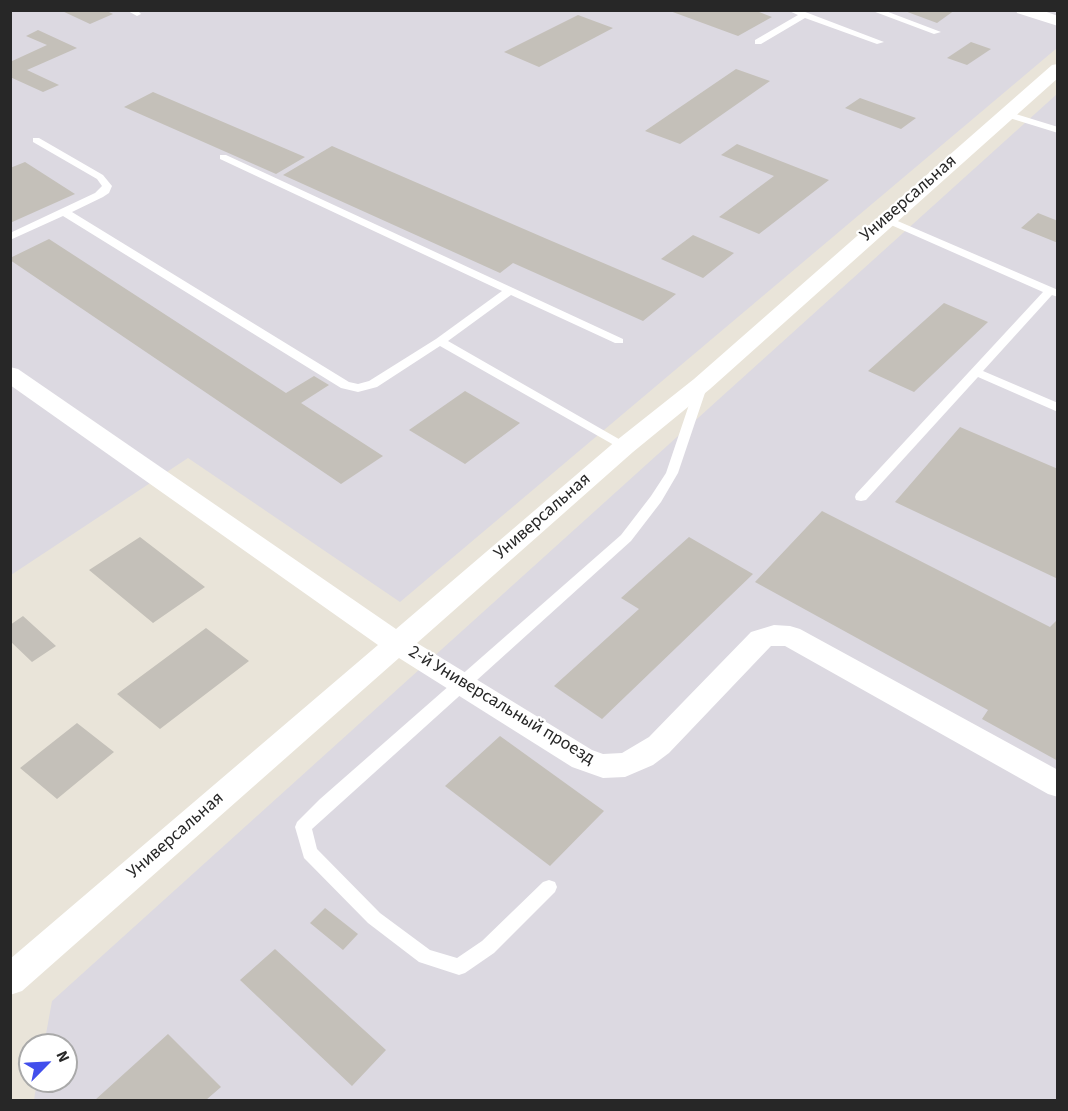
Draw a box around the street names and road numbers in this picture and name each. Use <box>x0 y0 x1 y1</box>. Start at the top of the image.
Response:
street label: Универсальная <box>856 151 962 247</box>
street label: Универсальная <box>490 469 596 565</box>
street label: 2-й Универсальный проезд <box>404 642 598 770</box>
street label: Универсальная <box>123 788 229 884</box>

